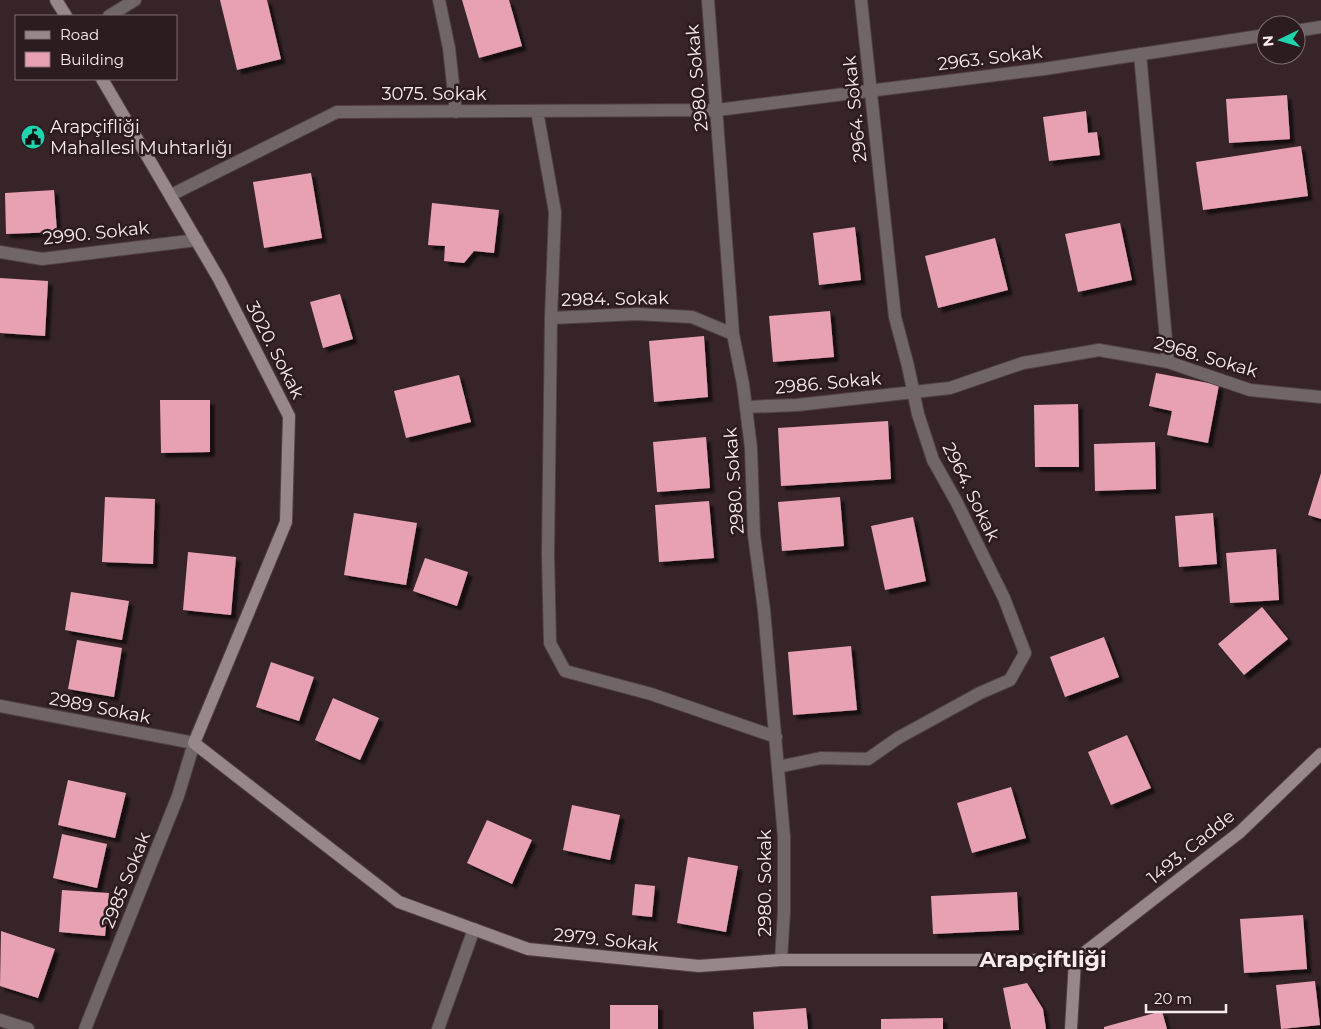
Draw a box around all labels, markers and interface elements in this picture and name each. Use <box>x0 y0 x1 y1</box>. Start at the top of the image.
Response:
legend <box>15 15 178 80</box>
north arrow <box>1256 15 1306 65</box>
street label: 2980. Sokak <box>681 23 713 132</box>
text: Road <box>60 25 99 44</box>
text: N <box>1259 35 1278 48</box>
street label: 2963. Sokak <box>936 41 1044 75</box>
text: Building <box>60 50 124 69</box>
street label: 2964. Sokak <box>838 54 872 163</box>
street label: 3075. Sokak <box>381 83 487 105</box>
place label: Arapçifliği Mahallesi Muhtarlığı <box>50 116 232 159</box>
public building icon: Arapçifliği Mahallesi Muhtarlığı <box>20 124 46 150</box>
street label: 2990. Sokak <box>42 216 150 250</box>
street label: 2984. Sokak <box>561 287 669 311</box>
street label: 3020. Sokak <box>241 297 309 403</box>
street label: 2968. Sokak <box>1152 332 1261 382</box>
street label: 2986. Sokak <box>774 367 882 399</box>
street label: 2980. Sokak <box>719 427 749 535</box>
street label: 2964. Sokak <box>938 439 1004 545</box>
street label: 2989 Sokak <box>48 687 153 729</box>
street label: 1493. Cadde <box>1143 805 1239 889</box>
street label: 2985 Sokak <box>97 828 155 931</box>
street label: 2980. Sokak <box>754 829 776 937</box>
street label: 2979. Sokak <box>552 924 660 956</box>
district label: Arapçiftliği <box>978 946 1107 973</box>
scale bar <box>1146 982 1226 1014</box>
text: 20 m <box>1154 989 1192 1008</box>

